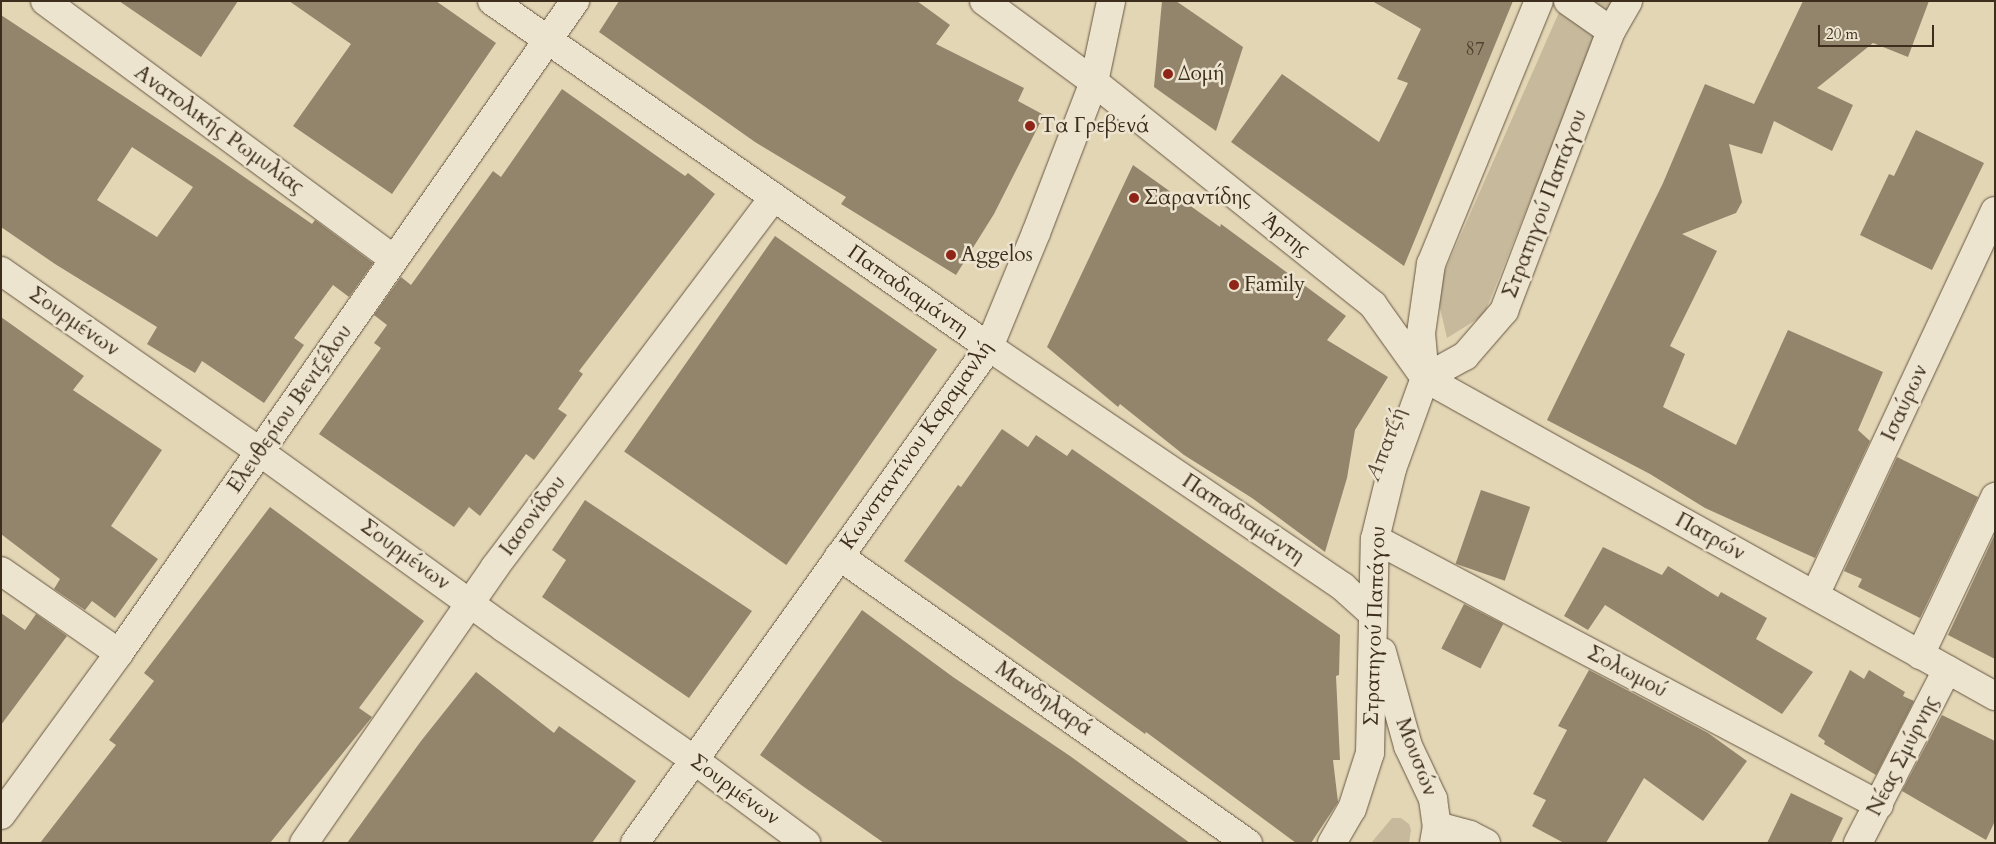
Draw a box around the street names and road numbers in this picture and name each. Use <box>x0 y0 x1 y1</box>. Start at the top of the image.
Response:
street label: Ανατολικής Ρωμυλίας <box>129 60 309 200</box>
street label: Στρατηγού Παπάγου <box>1497 106 1593 302</box>
street label: Άρτης <box>1257 208 1315 262</box>
street label: Παπαδιαμάντη <box>843 240 973 342</box>
street label: Σουρμένων <box>24 282 124 362</box>
street label: Ελευθερίου Βενιζέλου <box>222 320 358 498</box>
street label: Κωνσταντίνου Καραμανλή <box>835 336 999 554</box>
street label: Ισαύρων <box>1876 361 1934 445</box>
street label: Παπαδιαμάντη <box>1177 469 1309 569</box>
street label: Ιασoνίδου <box>495 471 571 561</box>
street label: Πατρών <box>1671 508 1749 566</box>
street label: Σουρμένων <box>355 514 455 596</box>
street label: Στρατηγού Παπάγου <box>1359 526 1391 726</box>
street label: Σολωμού <box>1583 641 1671 703</box>
street label: Μανδηλαρά <box>990 656 1098 742</box>
street label: Νέας Σμύρνης <box>1862 692 1944 820</box>
street label: Μουσών <box>1390 714 1442 800</box>
street label: Σουρμένων <box>685 749 785 831</box>

